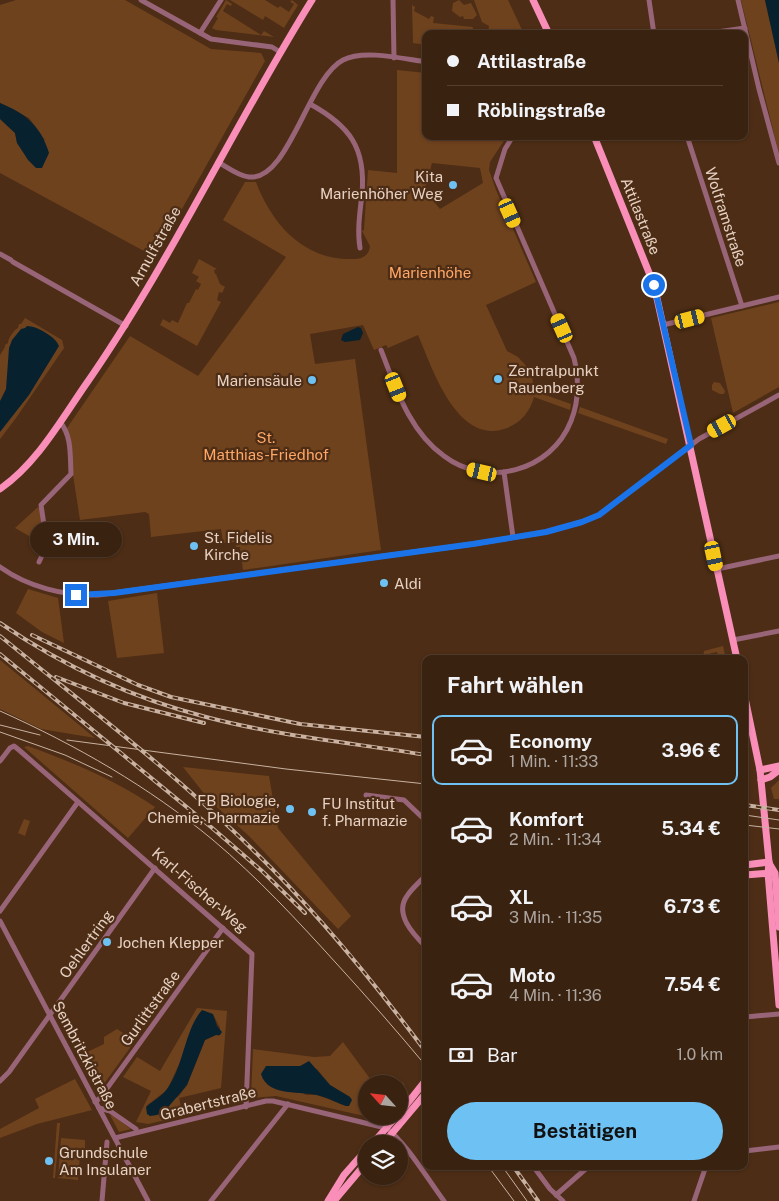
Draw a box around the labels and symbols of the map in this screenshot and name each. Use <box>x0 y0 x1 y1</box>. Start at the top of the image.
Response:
street label: Wolframstraße <box>702 165 750 269</box>
place label: Kita Marienhöher Weg <box>320 168 443 202</box>
street label: Attilastraße <box>618 175 664 257</box>
marker: Kita Marienhöher Weg <box>447 179 459 191</box>
car <box>497 196 522 230</box>
street label: Arnulfstraße <box>126 203 184 289</box>
park label: Marienhöhe <box>389 264 471 281</box>
route start <box>643 274 665 296</box>
car <box>673 308 706 330</box>
car <box>549 311 574 345</box>
place label: Zentralpunkt Rauenberg <box>508 362 599 396</box>
car <box>383 370 408 404</box>
place label: Mariensäule <box>216 372 302 389</box>
marker: Zentralpunkt Rauenberg <box>492 373 504 385</box>
marker: Mariensäule <box>306 374 318 386</box>
car <box>705 412 738 440</box>
park label: St. Matthias-Friedhof <box>203 429 329 463</box>
car <box>465 461 498 483</box>
callout: 3 Min. <box>30 522 122 558</box>
place label: St. Fidelis Kirche <box>204 529 272 563</box>
marker: St. Fidelis Kirche <box>188 540 200 552</box>
car <box>703 540 724 572</box>
place label: Aldi <box>394 575 422 592</box>
marker: Aldi <box>378 577 390 589</box>
route end <box>65 584 87 606</box>
place label: FB Biologie, Chemie, Pharmazie <box>147 792 280 826</box>
place label: FU Institut f. Pharmazie <box>322 795 408 829</box>
marker: FB Biologie, Chemie, Pharmazie <box>284 803 296 815</box>
marker: FU Institut f. Pharmazie <box>306 806 318 818</box>
street label: Karl-Fischer-Weg <box>149 844 251 936</box>
street label: Oehlertring <box>56 907 116 981</box>
place label: Jochen Klepper <box>117 934 224 951</box>
marker: Jochen Klepper <box>101 936 113 948</box>
street label: Gurlittstraße <box>117 967 183 1049</box>
street label: Sembritzkistraße <box>49 998 121 1112</box>
north arrow <box>358 1075 408 1125</box>
street label: Grabertstraße <box>158 1083 258 1123</box>
place label: Grundschule Am Insulaner <box>59 1144 151 1178</box>
marker: Grundschule Am Insulaner <box>43 1155 55 1167</box>

